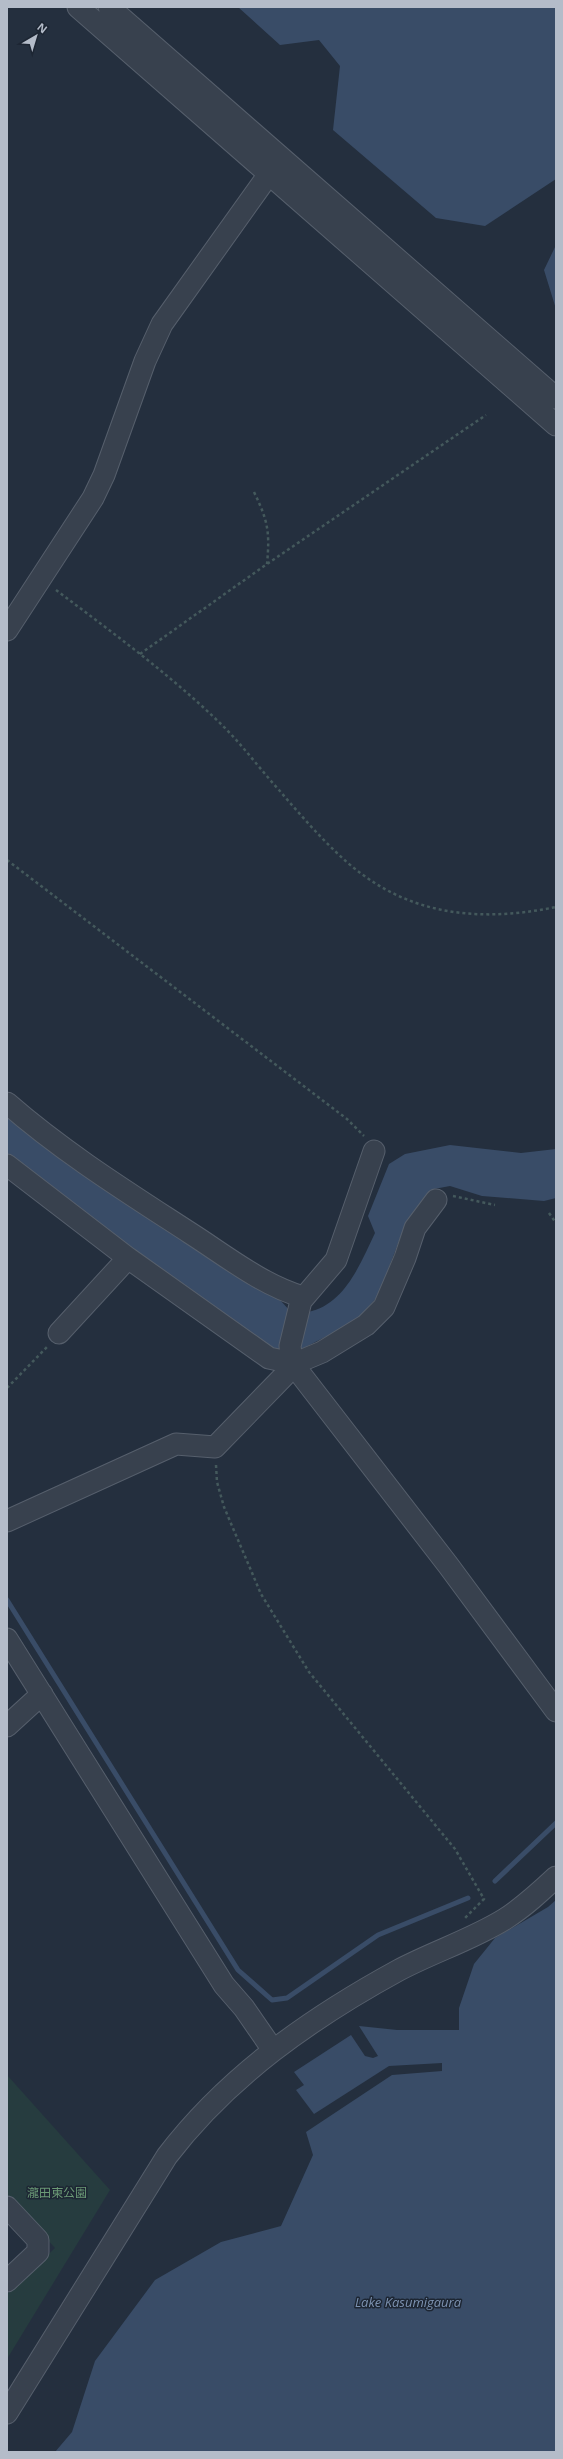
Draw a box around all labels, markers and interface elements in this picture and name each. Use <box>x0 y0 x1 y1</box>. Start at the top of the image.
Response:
north arrow <box>16 16 56 56</box>
text: N <box>34 19 51 36</box>
park label: 瀧田東公園 <box>27 2184 87 2201</box>
water label: Lake Kasumigaura <box>355 2293 462 2311</box>

